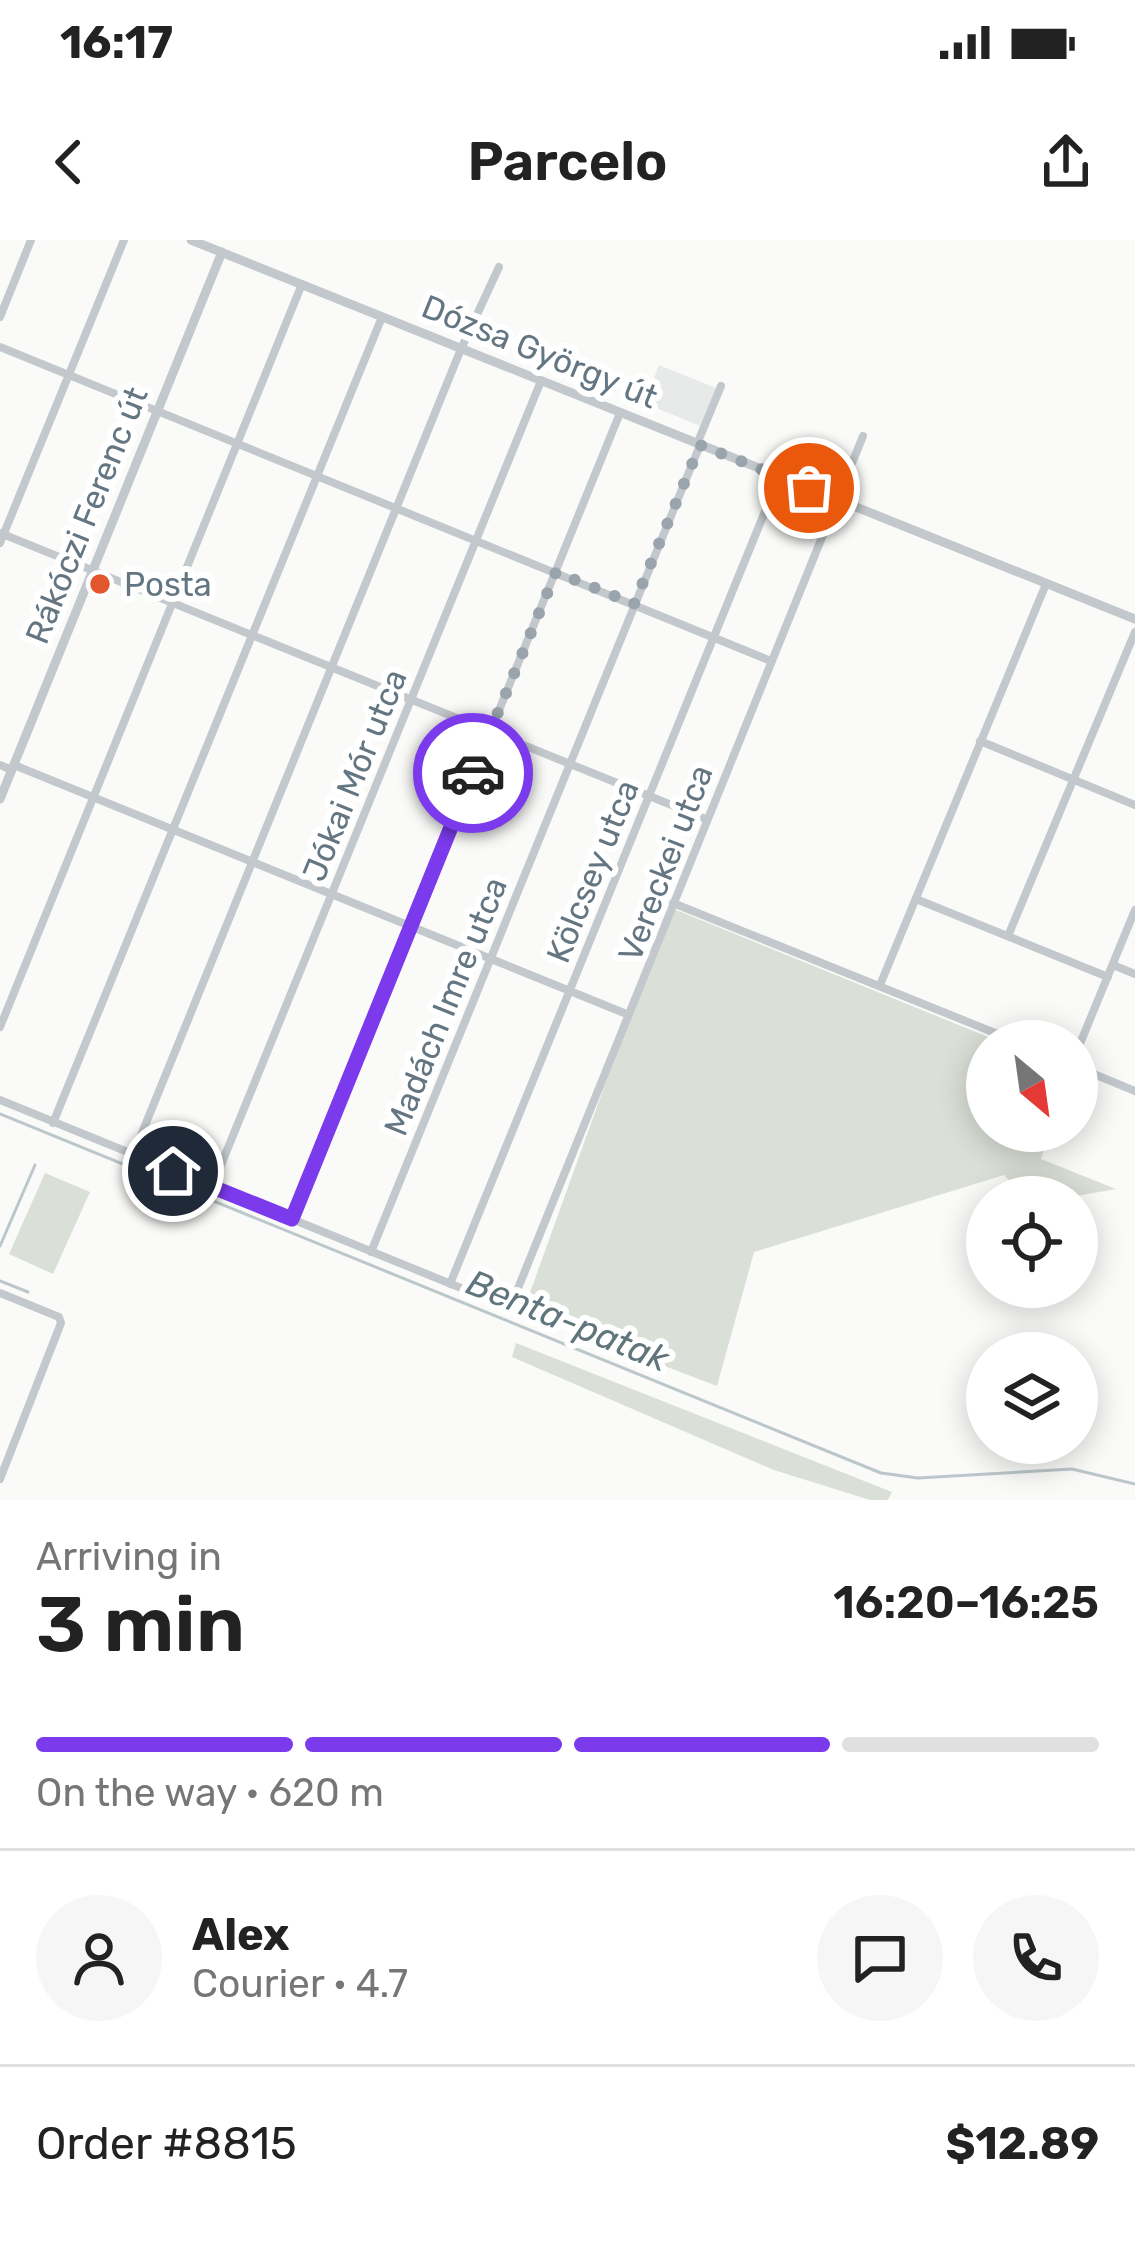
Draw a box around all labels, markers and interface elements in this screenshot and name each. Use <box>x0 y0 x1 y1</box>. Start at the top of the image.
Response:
text: 16:17 <box>60 16 173 69</box>
icon: back <box>36 129 102 195</box>
icon: share <box>1033 129 1099 195</box>
text: Parcelo <box>467 130 668 194</box>
street label: Dózsa György út <box>416 286 663 417</box>
street label: Rákóczi Ferenc út <box>17 381 156 649</box>
pin <box>758 437 860 539</box>
icon: bag <box>776 455 842 521</box>
place label: Posta <box>124 565 212 604</box>
marker: Posta <box>87 571 113 597</box>
street label: Jókai Mór utca <box>294 664 415 887</box>
courier <box>413 713 533 833</box>
icon: car <box>440 740 506 806</box>
street label: Vereckei utca <box>610 759 721 967</box>
street label: Kölcsey utca <box>538 774 647 968</box>
street label: Madách Imre utca <box>376 871 515 1141</box>
north arrow <box>966 1020 1098 1152</box>
map controls <box>966 1020 1098 1464</box>
pin <box>122 1120 224 1222</box>
icon: home <box>140 1138 206 1204</box>
button: locate <box>966 1176 1098 1308</box>
water label: Benta-patak <box>461 1260 676 1381</box>
button: layers <box>966 1332 1098 1464</box>
text: Arriving in <box>36 1534 222 1580</box>
text: 16:20–16:25 <box>833 1576 1099 1629</box>
text: 3 min <box>36 1578 245 1671</box>
text: On the way · 620 m <box>36 1770 384 1816</box>
button: person <box>36 1895 162 2021</box>
button: chat <box>817 1895 943 2021</box>
button: phone <box>973 1895 1099 2021</box>
text: Alex <box>192 1908 290 1961</box>
text: Courier · 4.7 <box>192 1961 408 2007</box>
text: Order #8815 <box>36 2117 297 2170</box>
text: $12.89 <box>945 2117 1099 2170</box>

